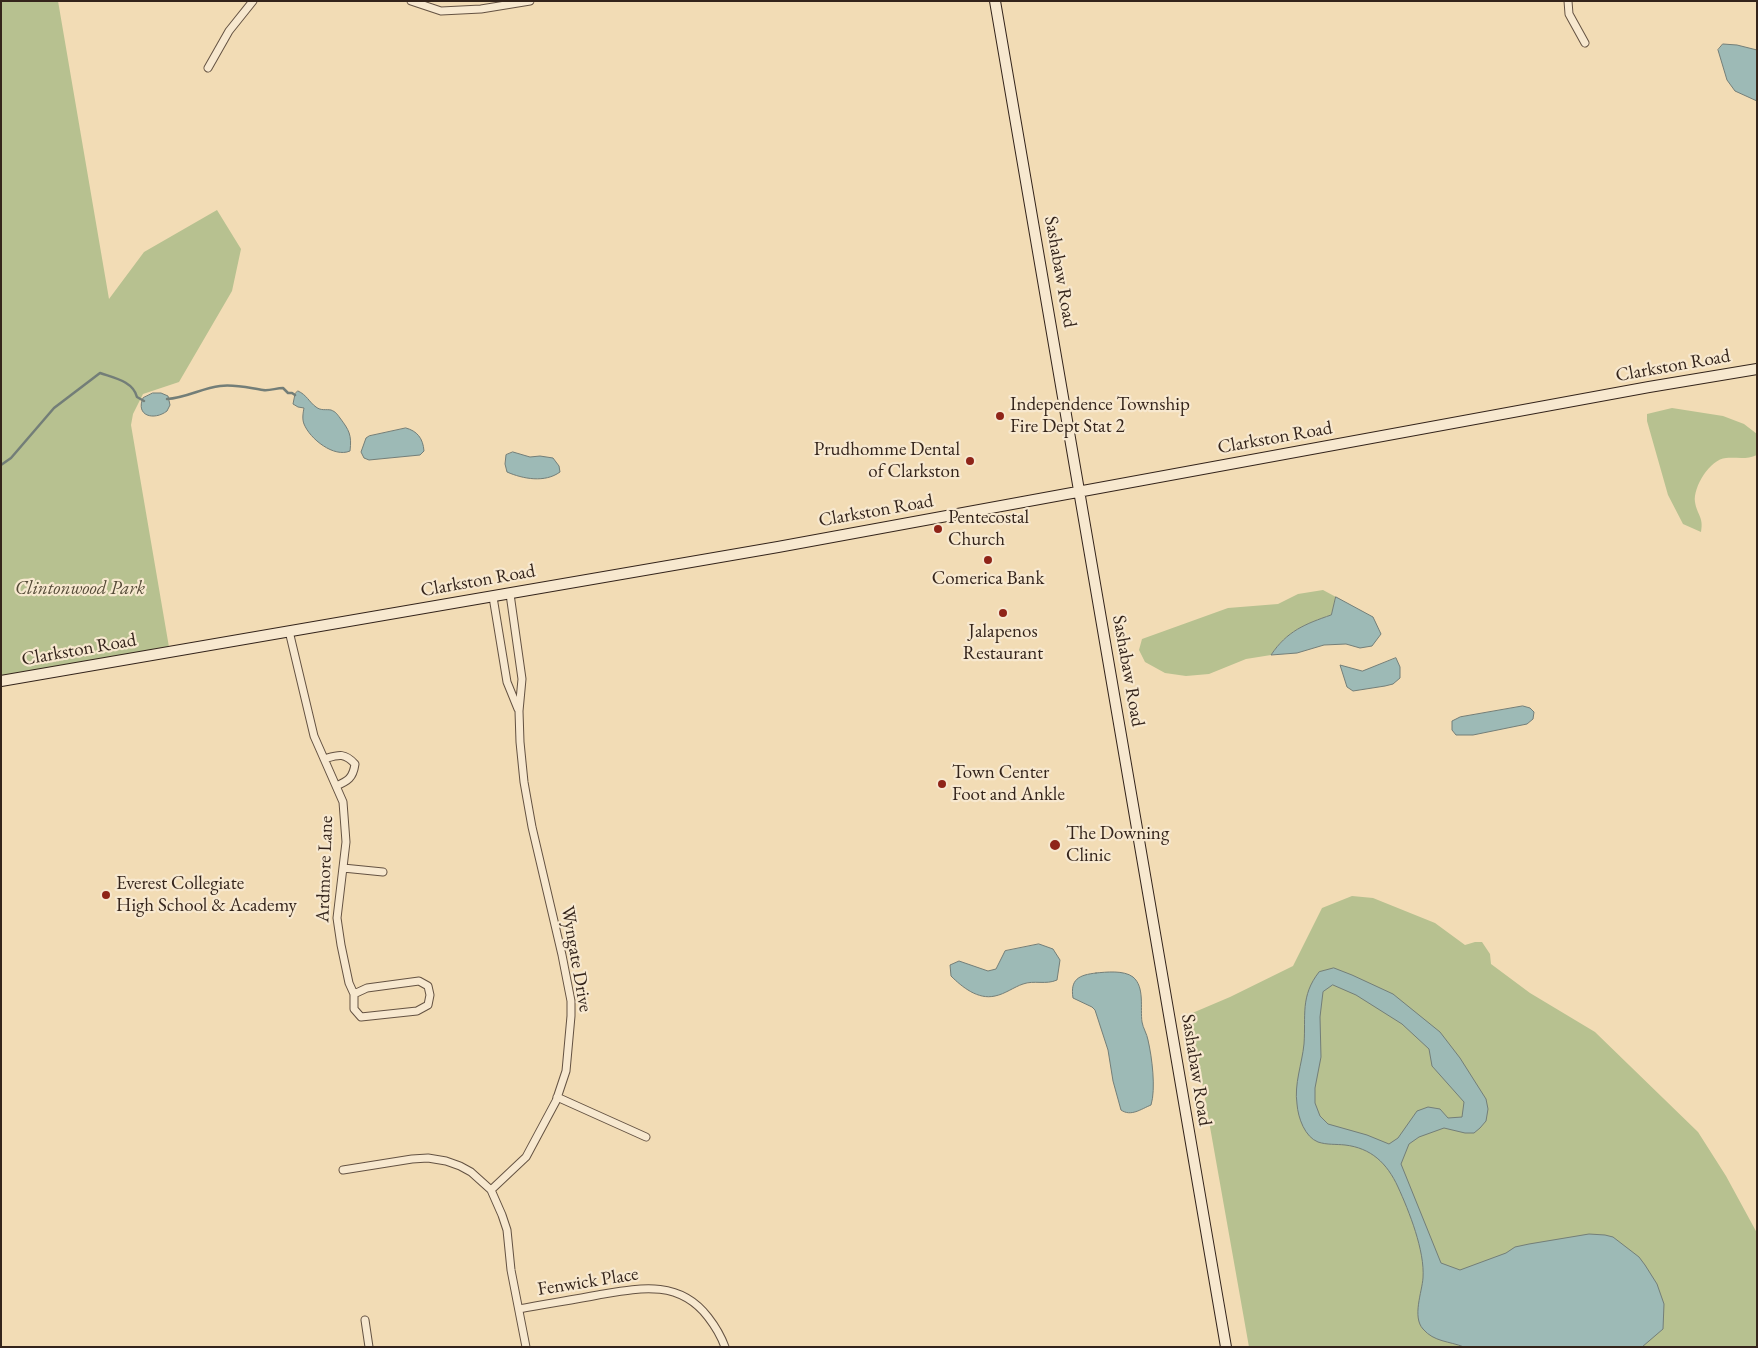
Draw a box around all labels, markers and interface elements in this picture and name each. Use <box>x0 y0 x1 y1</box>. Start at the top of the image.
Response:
street label: Sashabaw Road <box>1039 214 1081 330</box>
street label: Clarkston Road <box>1614 345 1732 387</box>
place label: Independence Township Fire Dept Stat 2 <box>1010 394 1190 438</box>
marker: Independence Township Fire Dept Stat 2 <box>994 410 1006 422</box>
street label: Clarkston Road <box>1216 417 1334 459</box>
place label: Prudhomme Dental of Clarkston <box>814 439 960 483</box>
marker: Prudhomme Dental of Clarkston <box>964 455 976 467</box>
street label: Clarkston Road <box>817 490 935 532</box>
place label: Pentecostal Church <box>948 507 1029 551</box>
marker: Pentecostal Church <box>932 523 944 535</box>
marker: Comerica Bank <box>982 554 994 566</box>
street label: Clarkston Road <box>419 560 537 602</box>
place label: Comerica Bank <box>932 568 1044 590</box>
park label: Clintonwood Park <box>15 578 145 600</box>
marker: Jalapenos Restaurant <box>997 607 1009 619</box>
street label: Sashabaw Road <box>1107 613 1149 729</box>
place label: Jalapenos Restaurant <box>963 621 1043 665</box>
street label: Clarkston Road <box>20 629 138 671</box>
place label: Town Center Foot and Ankle <box>952 762 1065 806</box>
marker: Town Center Foot and Ankle <box>936 778 948 790</box>
street label: Ardmore Lane <box>312 815 338 923</box>
place label: The Downing Clinic <box>1066 823 1169 867</box>
marker: The Downing Clinic <box>1048 838 1062 852</box>
place label: Everest Collegiate High School & Academy <box>116 873 297 917</box>
marker: Everest Collegiate High School & Academy <box>100 889 112 901</box>
street label: Wyngate Drive <box>555 904 597 1014</box>
street label: Sashabaw Road <box>1176 1012 1216 1128</box>
street label: Fenwick Place <box>536 1263 640 1301</box>

